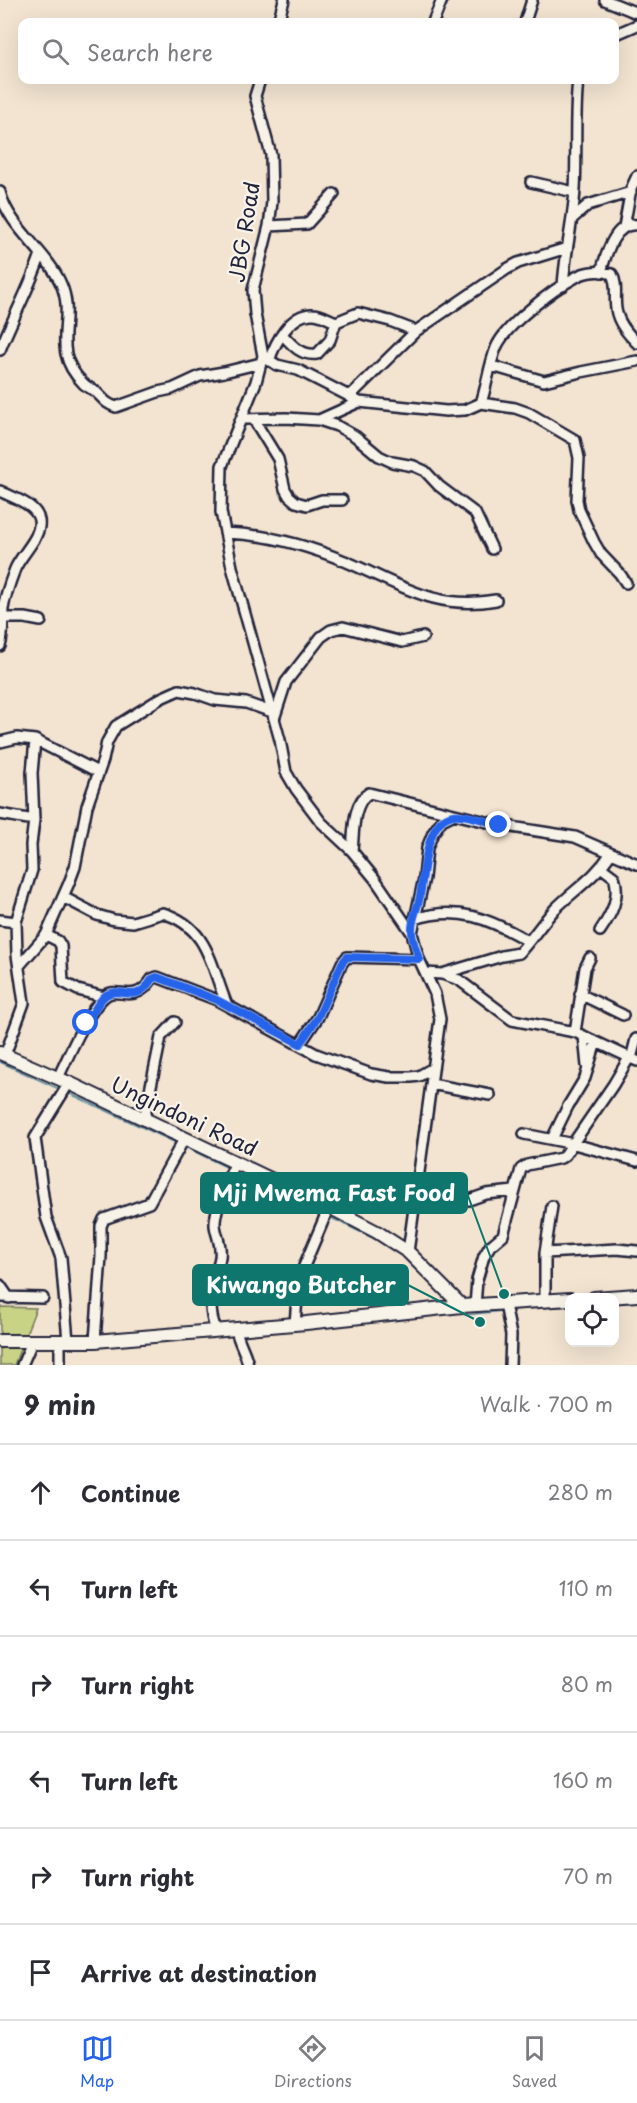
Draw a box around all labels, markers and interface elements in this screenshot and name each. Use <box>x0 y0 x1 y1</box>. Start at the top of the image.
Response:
search box <box>18 18 619 84</box>
icon: search <box>39 35 72 68</box>
text: Search here <box>87 35 213 68</box>
street label: JBG Road <box>219 179 267 284</box>
route end <box>485 811 511 837</box>
route start <box>72 1009 98 1035</box>
street label: Ungindoni Road <box>106 1067 264 1163</box>
callout: Mji Mwema Fast Food <box>201 1173 467 1213</box>
text: Mji Mwema Fast Food <box>213 1175 455 1208</box>
callout: Kiwango Butcher <box>193 1265 408 1305</box>
text: Kiwango Butcher <box>206 1267 396 1300</box>
map controls <box>565 1293 619 1347</box>
button: locate <box>565 1293 619 1347</box>
text: 9 min <box>24 1385 96 1424</box>
text: Walk · 700 m <box>480 1389 613 1419</box>
icon: ahead <box>24 1476 57 1509</box>
text: Continue <box>81 1476 180 1509</box>
text: 280 m <box>548 1477 613 1507</box>
icon: left <box>24 1572 57 1605</box>
text: Turn left <box>81 1572 178 1605</box>
text: 110 m <box>559 1573 613 1603</box>
icon: right <box>24 1668 57 1701</box>
text: Turn right <box>81 1668 194 1701</box>
text: 80 m <box>561 1669 613 1699</box>
icon: left <box>24 1764 57 1797</box>
text: Turn left <box>81 1764 178 1797</box>
text: 160 m <box>553 1765 613 1795</box>
icon: right <box>24 1860 57 1893</box>
text: Turn right <box>81 1860 194 1893</box>
text: 70 m <box>563 1861 613 1891</box>
icon: arrive <box>24 1956 57 1989</box>
text: Arrive at destination <box>81 1956 317 1989</box>
tab: Map <box>80 2032 114 2092</box>
tab: Directions <box>274 2032 352 2092</box>
tab: Saved <box>512 2032 557 2092</box>

